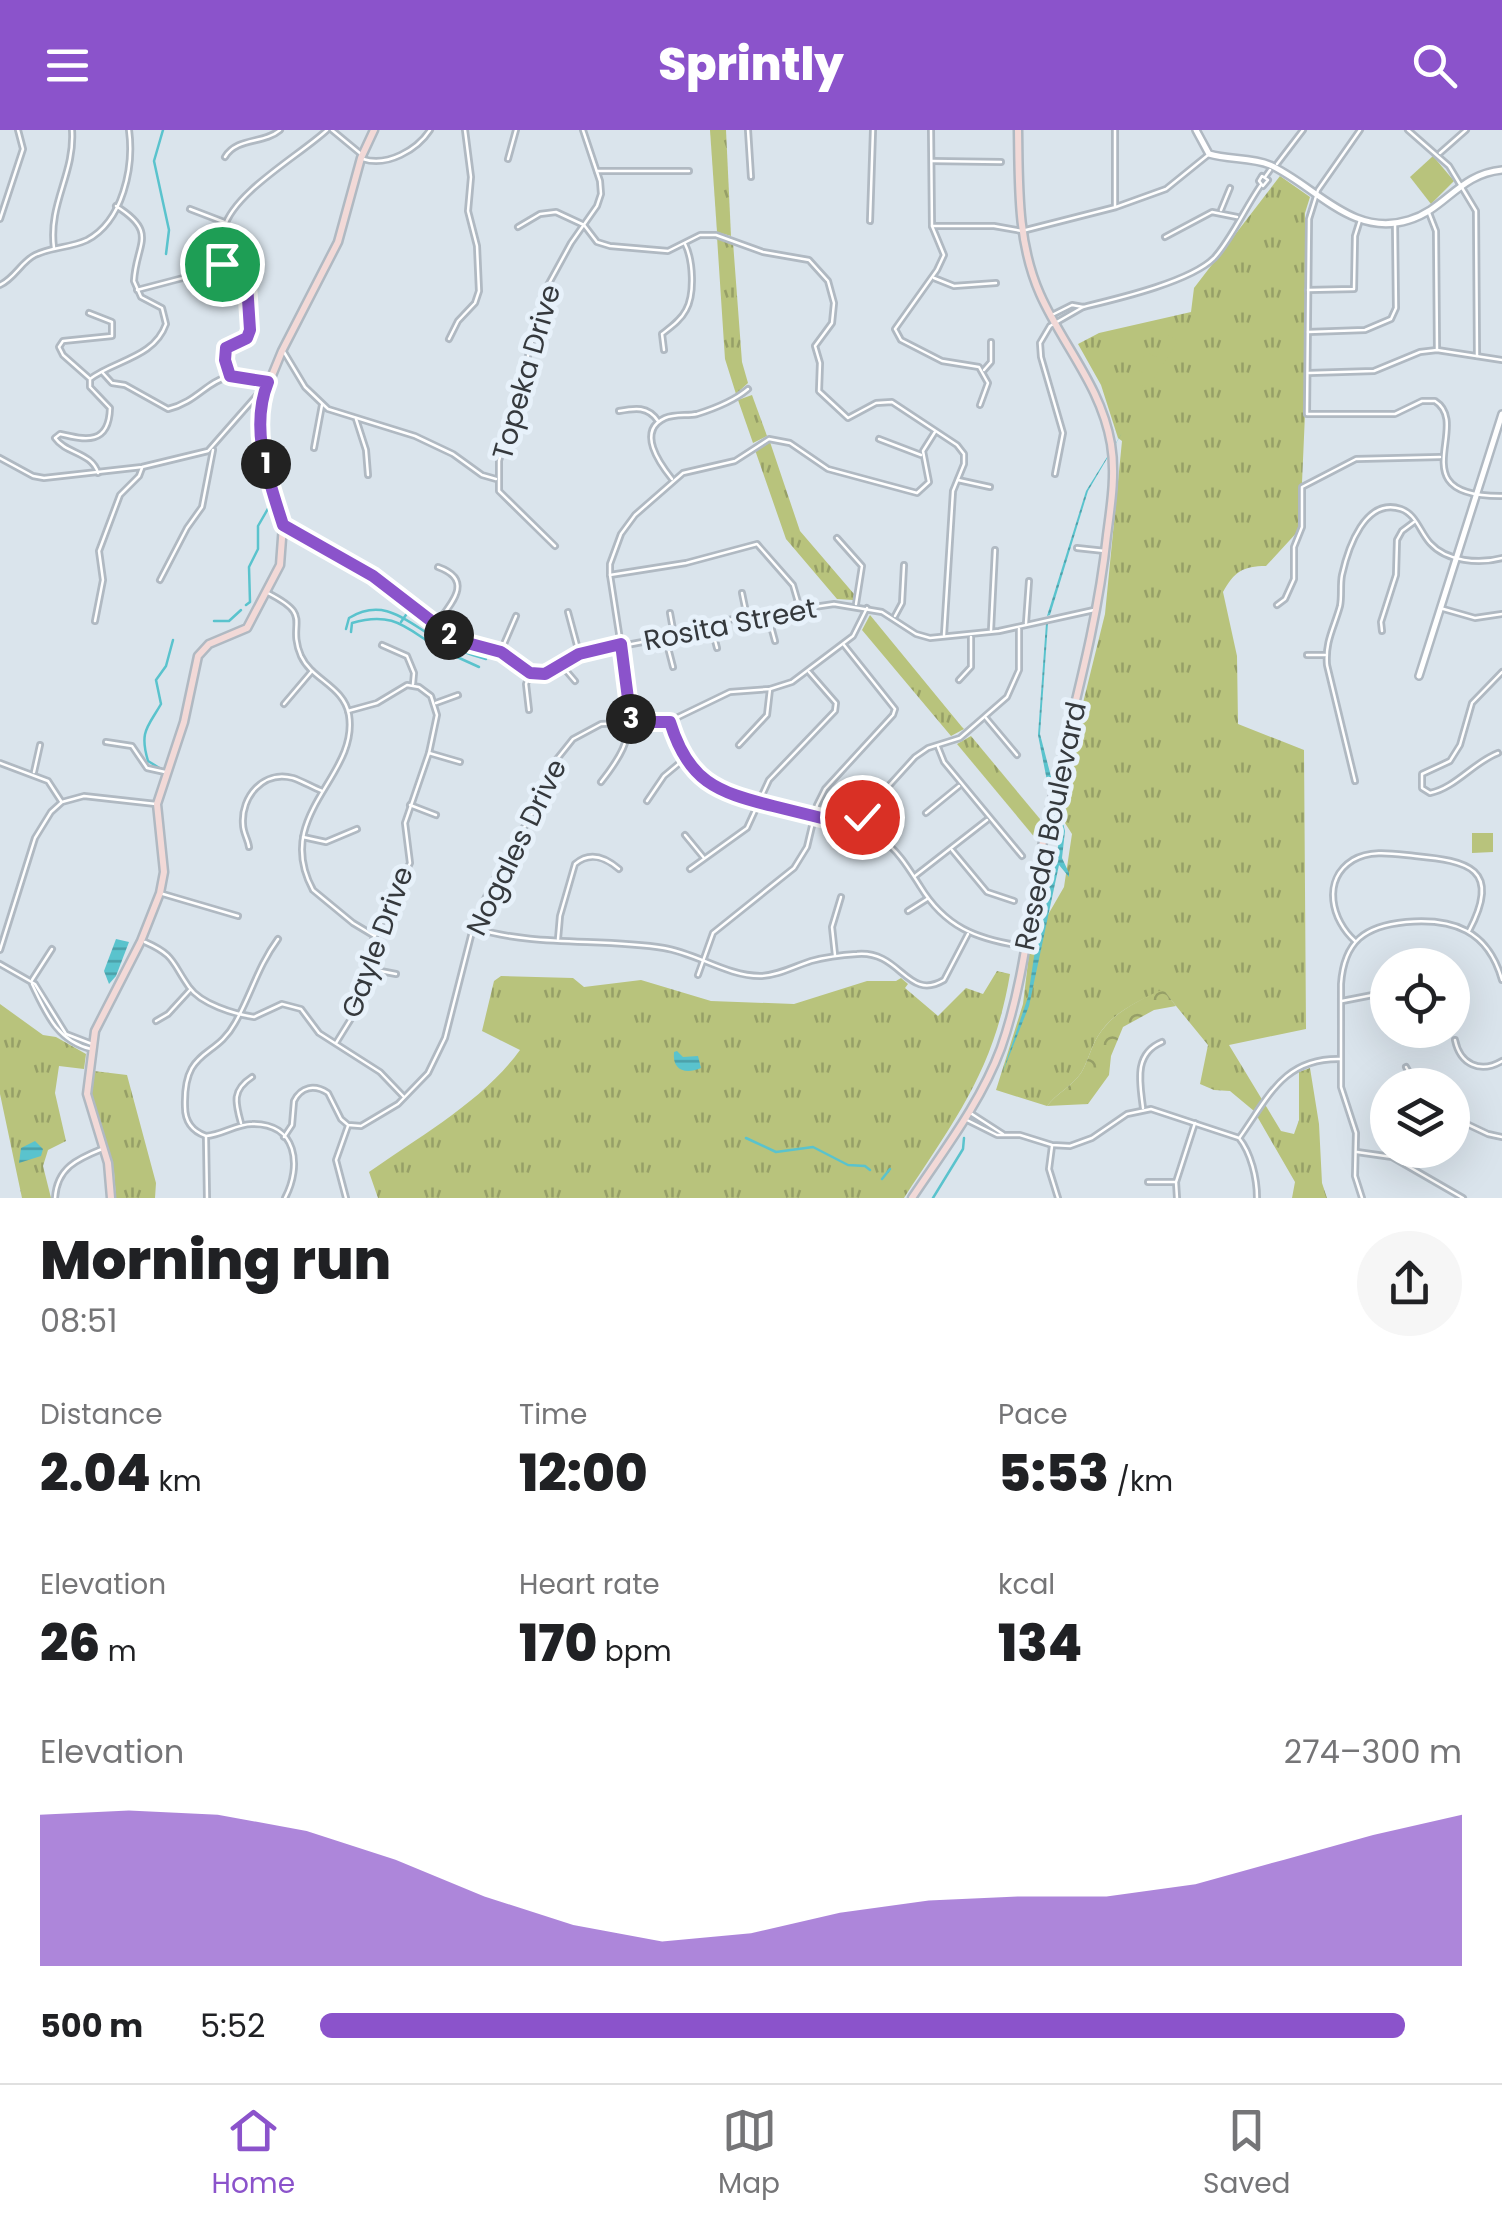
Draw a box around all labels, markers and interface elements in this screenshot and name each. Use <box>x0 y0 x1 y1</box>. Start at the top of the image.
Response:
text: Sprintly <box>658 33 844 96</box>
icon: menu <box>40 38 95 93</box>
icon: search <box>1407 38 1462 93</box>
pin <box>180 222 265 307</box>
icon: arrive <box>195 237 250 292</box>
street label: Topeka Drive <box>483 280 570 464</box>
pin: 1 <box>241 439 291 489</box>
text: 1 <box>261 444 271 483</box>
street label: Rosita Street <box>640 589 820 660</box>
pin: 2 <box>424 610 474 660</box>
text: 2 <box>441 615 457 654</box>
pin: 3 <box>606 694 656 744</box>
street label: Reseda Boulevard <box>1005 698 1096 954</box>
text: 3 <box>623 699 639 738</box>
street label: Nogales Drive <box>457 752 576 942</box>
pin <box>820 775 905 860</box>
icon: check <box>835 790 890 845</box>
street label: Gayle Drive <box>332 861 423 1023</box>
map controls <box>1370 948 1470 1168</box>
button: locate <box>1370 948 1470 1048</box>
button: layers <box>1370 1068 1470 1168</box>
text: Morning run <box>40 1221 391 1298</box>
button: share <box>1357 1231 1462 1336</box>
text: 08:51 <box>40 1298 117 1343</box>
text: Distance <box>40 1395 163 1434</box>
text: Time <box>519 1395 587 1434</box>
text: Pace <box>998 1395 1068 1434</box>
text: 2.04 <box>40 1438 151 1509</box>
text: 12:00 <box>519 1438 648 1509</box>
text: 5:53 <box>998 1438 1109 1509</box>
text: km <box>151 1462 202 1501</box>
text: /km <box>1109 1462 1173 1501</box>
text: Elevation <box>40 1565 166 1604</box>
text: Heart rate <box>519 1565 660 1604</box>
text: kcal <box>998 1565 1055 1604</box>
text: 26 <box>40 1608 100 1679</box>
text: 170 <box>519 1608 597 1679</box>
text: 134 <box>998 1608 1082 1679</box>
text: m <box>100 1632 137 1671</box>
text: bpm <box>597 1632 672 1671</box>
text: Elevation <box>40 1729 184 1774</box>
text: 274–300 m <box>1284 1729 1462 1774</box>
text: 500 m <box>40 2003 143 2048</box>
text: 5:52 <box>200 2003 265 2048</box>
tab: Home <box>212 2103 295 2205</box>
tab: Map <box>718 2103 780 2205</box>
tab: Saved <box>1203 2103 1290 2205</box>

